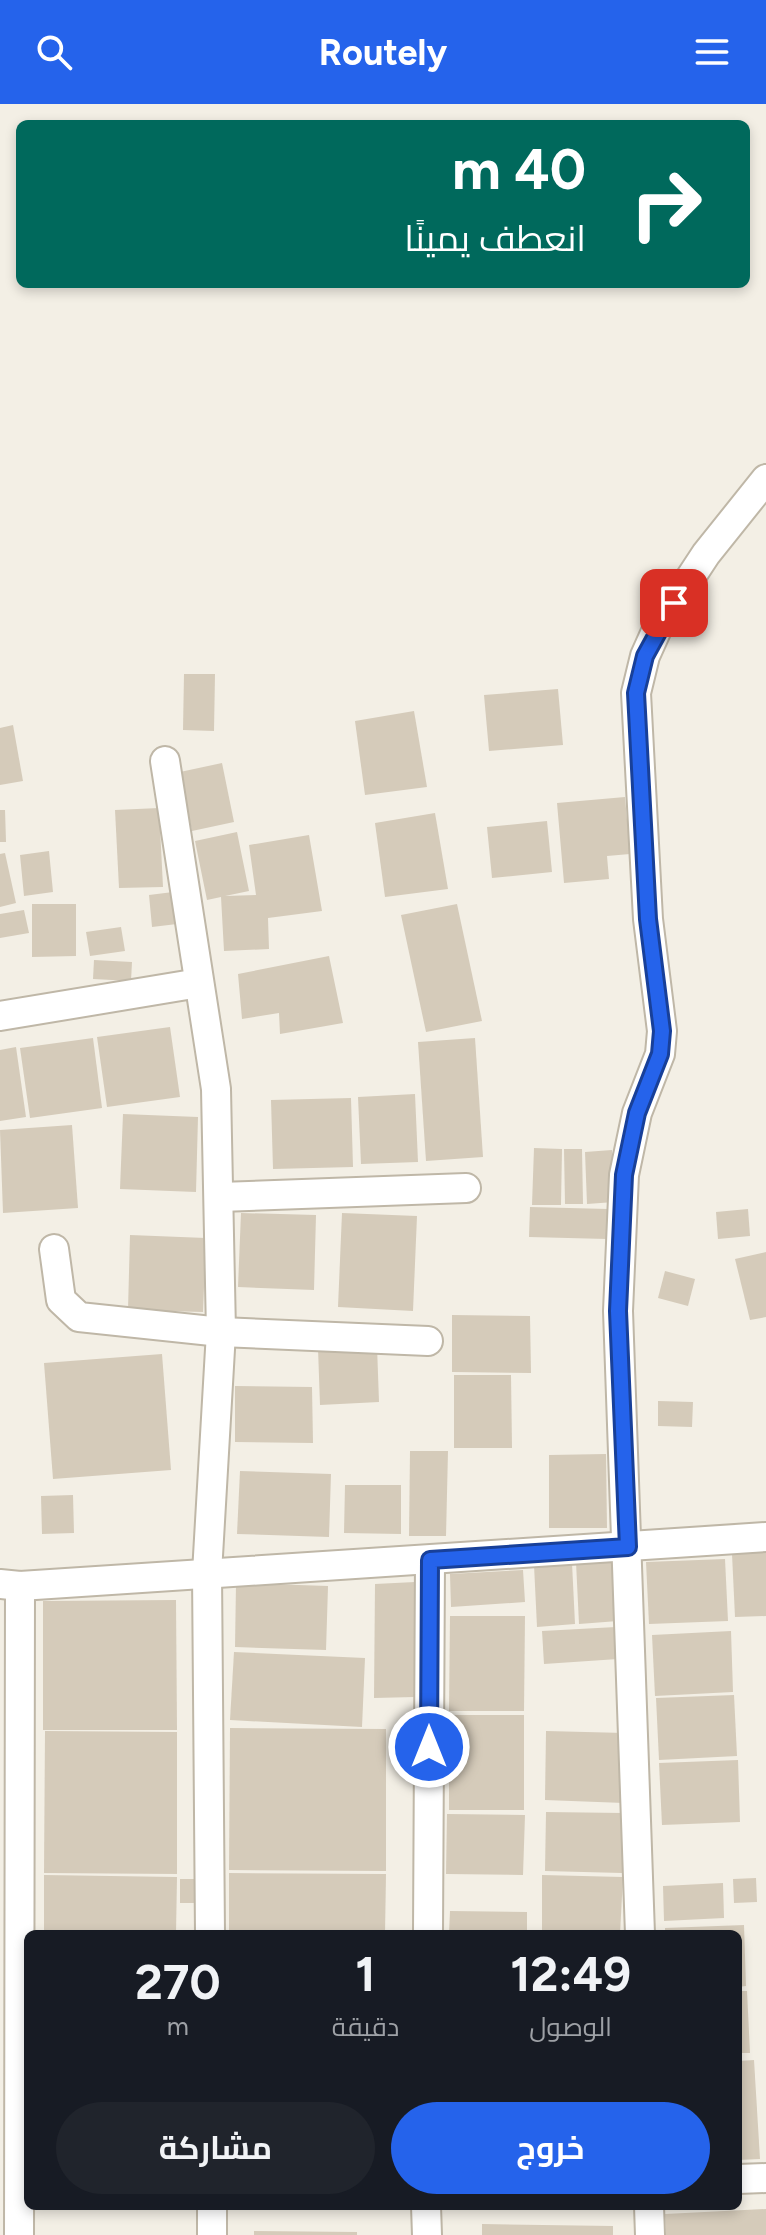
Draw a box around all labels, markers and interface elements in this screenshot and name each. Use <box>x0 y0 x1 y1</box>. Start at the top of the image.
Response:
icon: search <box>32 30 76 74</box>
icon: menu <box>690 30 734 74</box>
text: Routely <box>319 31 447 74</box>
text: 40 m <box>452 136 586 203</box>
icon: right <box>614 152 718 256</box>
text: انعطف يمينًا <box>404 217 586 260</box>
pin <box>640 569 708 637</box>
icon: arrive <box>652 581 696 625</box>
position arrow <box>387 1705 471 1789</box>
text: 1 <box>355 1945 376 2003</box>
text: 12:49 <box>510 1945 631 2003</box>
text: 270 <box>135 1953 221 2011</box>
text: m <box>167 2010 189 2042</box>
text: دقيقة <box>332 2011 399 2043</box>
text: الوصول <box>529 2011 612 2043</box>
button: مشاركة <box>56 2102 375 2194</box>
button: خروج <box>391 2102 710 2194</box>

